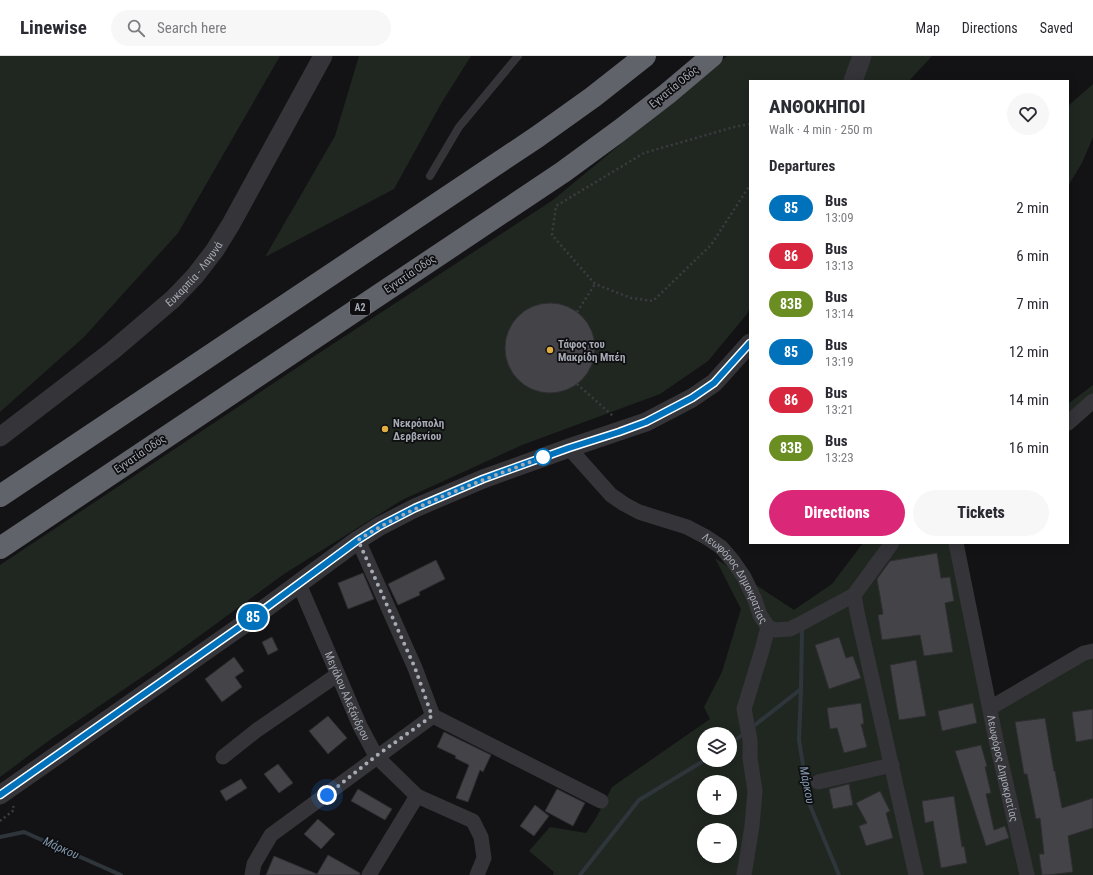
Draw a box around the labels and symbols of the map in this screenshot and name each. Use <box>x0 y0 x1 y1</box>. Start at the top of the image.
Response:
street label: Εγνατία Οδός <box>647 63 701 111</box>
street label: Ευκαρπία - Λαγυνά <box>163 239 225 309</box>
street label: Εγνατία Οδός <box>382 252 438 296</box>
road number: Α2 <box>350 299 370 315</box>
place label: Τάφος του Μακρίδη Μπέη <box>558 338 625 364</box>
marker: Τάφος του Μακρίδη Μπέη <box>545 345 555 355</box>
place label: Νεκρόπολη Δερβενίου <box>393 417 444 443</box>
marker: Νεκρόπολη Δερβενίου <box>380 424 390 434</box>
street label: Εγνατία Οδός <box>112 432 168 476</box>
unlabelled marker <box>534 448 552 466</box>
street label: Λεωφόρος Δημοκρατίας <box>700 530 770 626</box>
line badge: 85 <box>235 604 271 630</box>
street label: Μεγάλου Αλεξάνδρου <box>322 649 373 743</box>
street label: Λεωφόρος Δημοκρατίας <box>985 714 1021 823</box>
water label: Μάρκου <box>797 765 818 805</box>
your location <box>317 785 337 805</box>
water label: Μάρκου <box>41 834 81 862</box>

